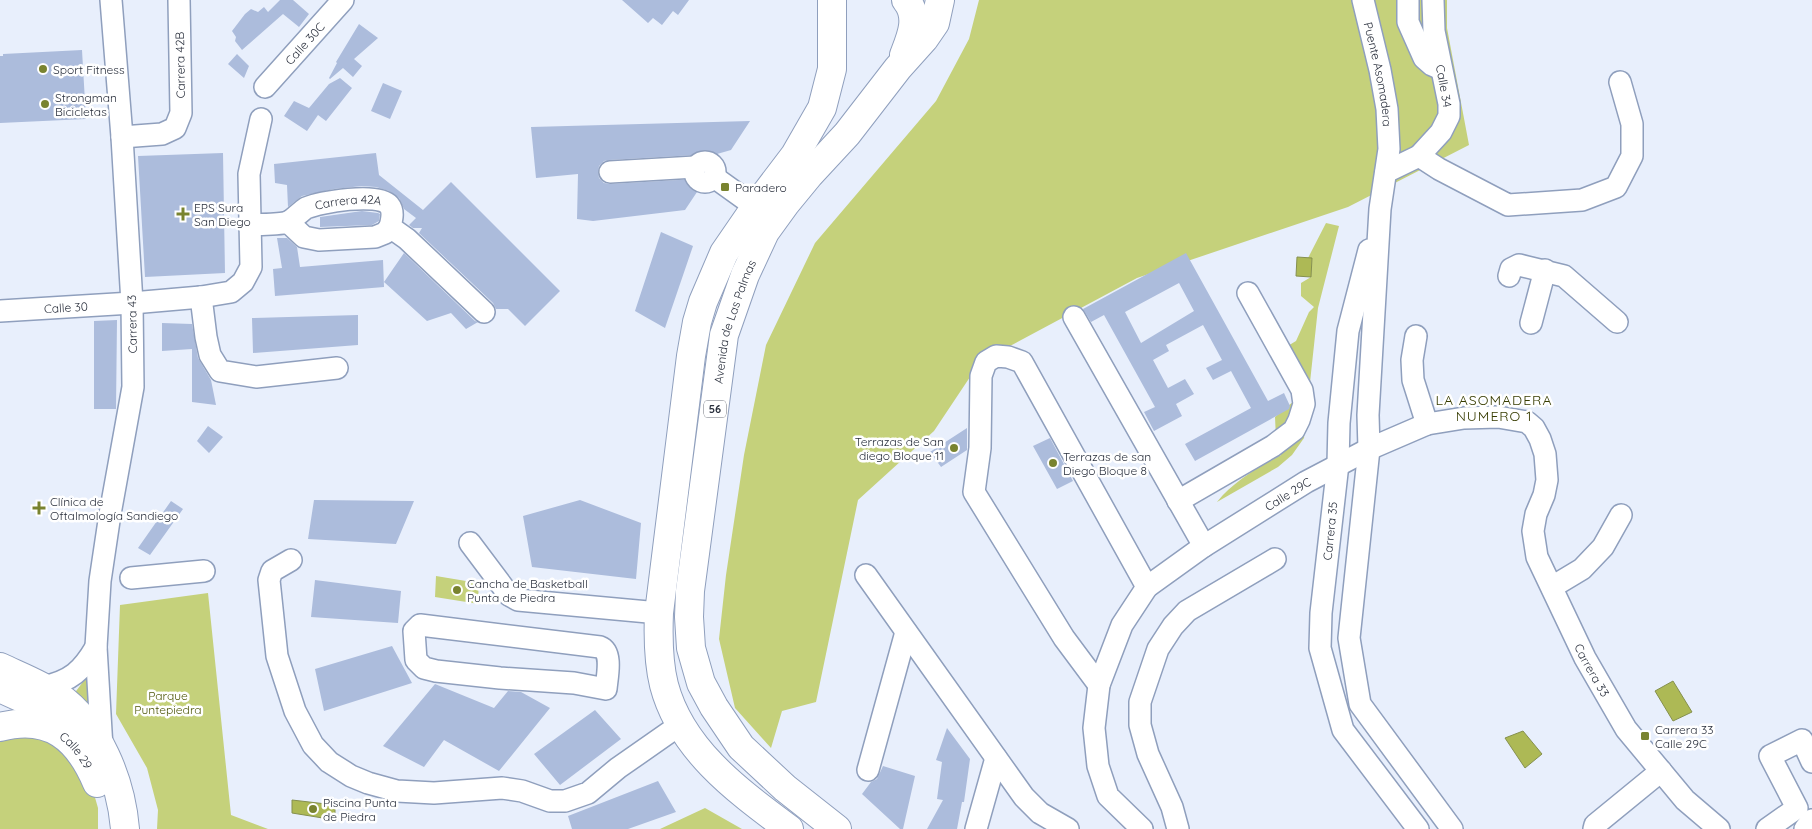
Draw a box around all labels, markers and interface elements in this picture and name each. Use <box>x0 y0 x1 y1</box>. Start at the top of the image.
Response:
street label: Calle 30C <box>281 19 327 67</box>
street label: Puente Asomadera <box>1361 20 1395 127</box>
street label: Carrera 42B <box>172 31 188 98</box>
place label: Sport Fitness <box>53 62 125 77</box>
marker: Sport Fitness <box>37 63 49 75</box>
street label: Calle 34 <box>1433 63 1455 109</box>
place label: Strongman Bicicletas <box>55 90 117 119</box>
marker: Strongman Bicicletas <box>39 98 51 110</box>
place label: Paradero <box>735 180 787 195</box>
marker: Paradero <box>719 181 731 193</box>
street label: Carrera 42A <box>313 191 383 212</box>
place label: EPS Sura San Diego <box>194 200 251 229</box>
marker: EPS Sura San Diego <box>176 207 190 221</box>
street label: Avenida de Las Palmas <box>710 257 759 385</box>
street label: Carrera 43 <box>124 295 140 353</box>
street label: Calle 30 <box>43 298 88 316</box>
district label: LA ASOMADERA NUMERO 1 <box>1435 391 1553 425</box>
road number: 56 <box>704 400 726 418</box>
place label: Terrazas de San diego Bloque 11 <box>855 434 944 463</box>
marker: Terrazas de San diego Bloque 11 <box>948 442 960 454</box>
place label: Terrazas de san Diego Bloque 8 <box>1063 449 1151 478</box>
marker: Terrazas de san Diego Bloque 8 <box>1047 457 1059 469</box>
street label: Calle 29C <box>1262 473 1313 514</box>
place label: Clínica de Oftalmología Sandiego <box>50 494 178 523</box>
marker: Clínica de Oftalmología Sandiego <box>32 501 46 515</box>
street label: Carrera 35 <box>1319 501 1341 561</box>
place label: Cancha de Basketball Punta de Piedra <box>467 576 588 605</box>
marker: Cancha de Basketball Punta de Piedra <box>451 584 463 596</box>
street label: Carrera 33 <box>1572 641 1613 699</box>
park label: Parque Puntepiedra <box>134 688 202 717</box>
place label: Carrera 33 Calle 29C <box>1655 722 1713 751</box>
street label: Calle 29 <box>57 728 96 771</box>
marker: Carrera 33 Calle 29C <box>1639 730 1651 742</box>
place label: Piscina Punta de Piedra <box>323 795 397 824</box>
marker: Piscina Punta de Piedra <box>307 803 319 815</box>

